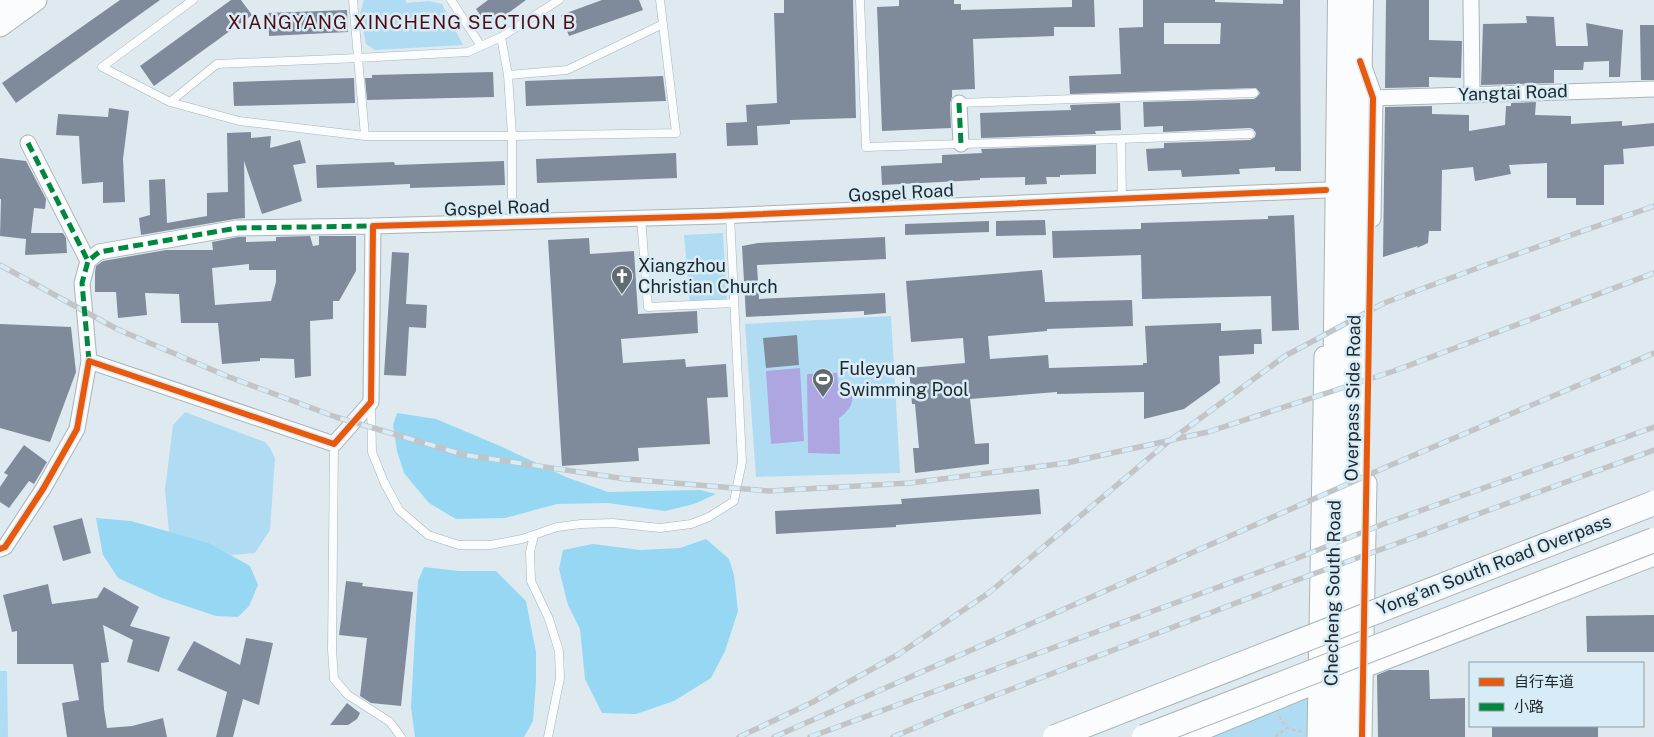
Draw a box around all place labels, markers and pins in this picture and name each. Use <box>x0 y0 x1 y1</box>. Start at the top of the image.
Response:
place label: Xiangzhou Christian Church <box>638 255 778 297</box>
church icon: Xiangzhou Christian Church <box>610 264 634 295</box>
place label: Fuleyuan Swimming Pool <box>839 358 969 400</box>
sports icon: Fuleyuan Swimming Pool <box>811 367 835 398</box>

